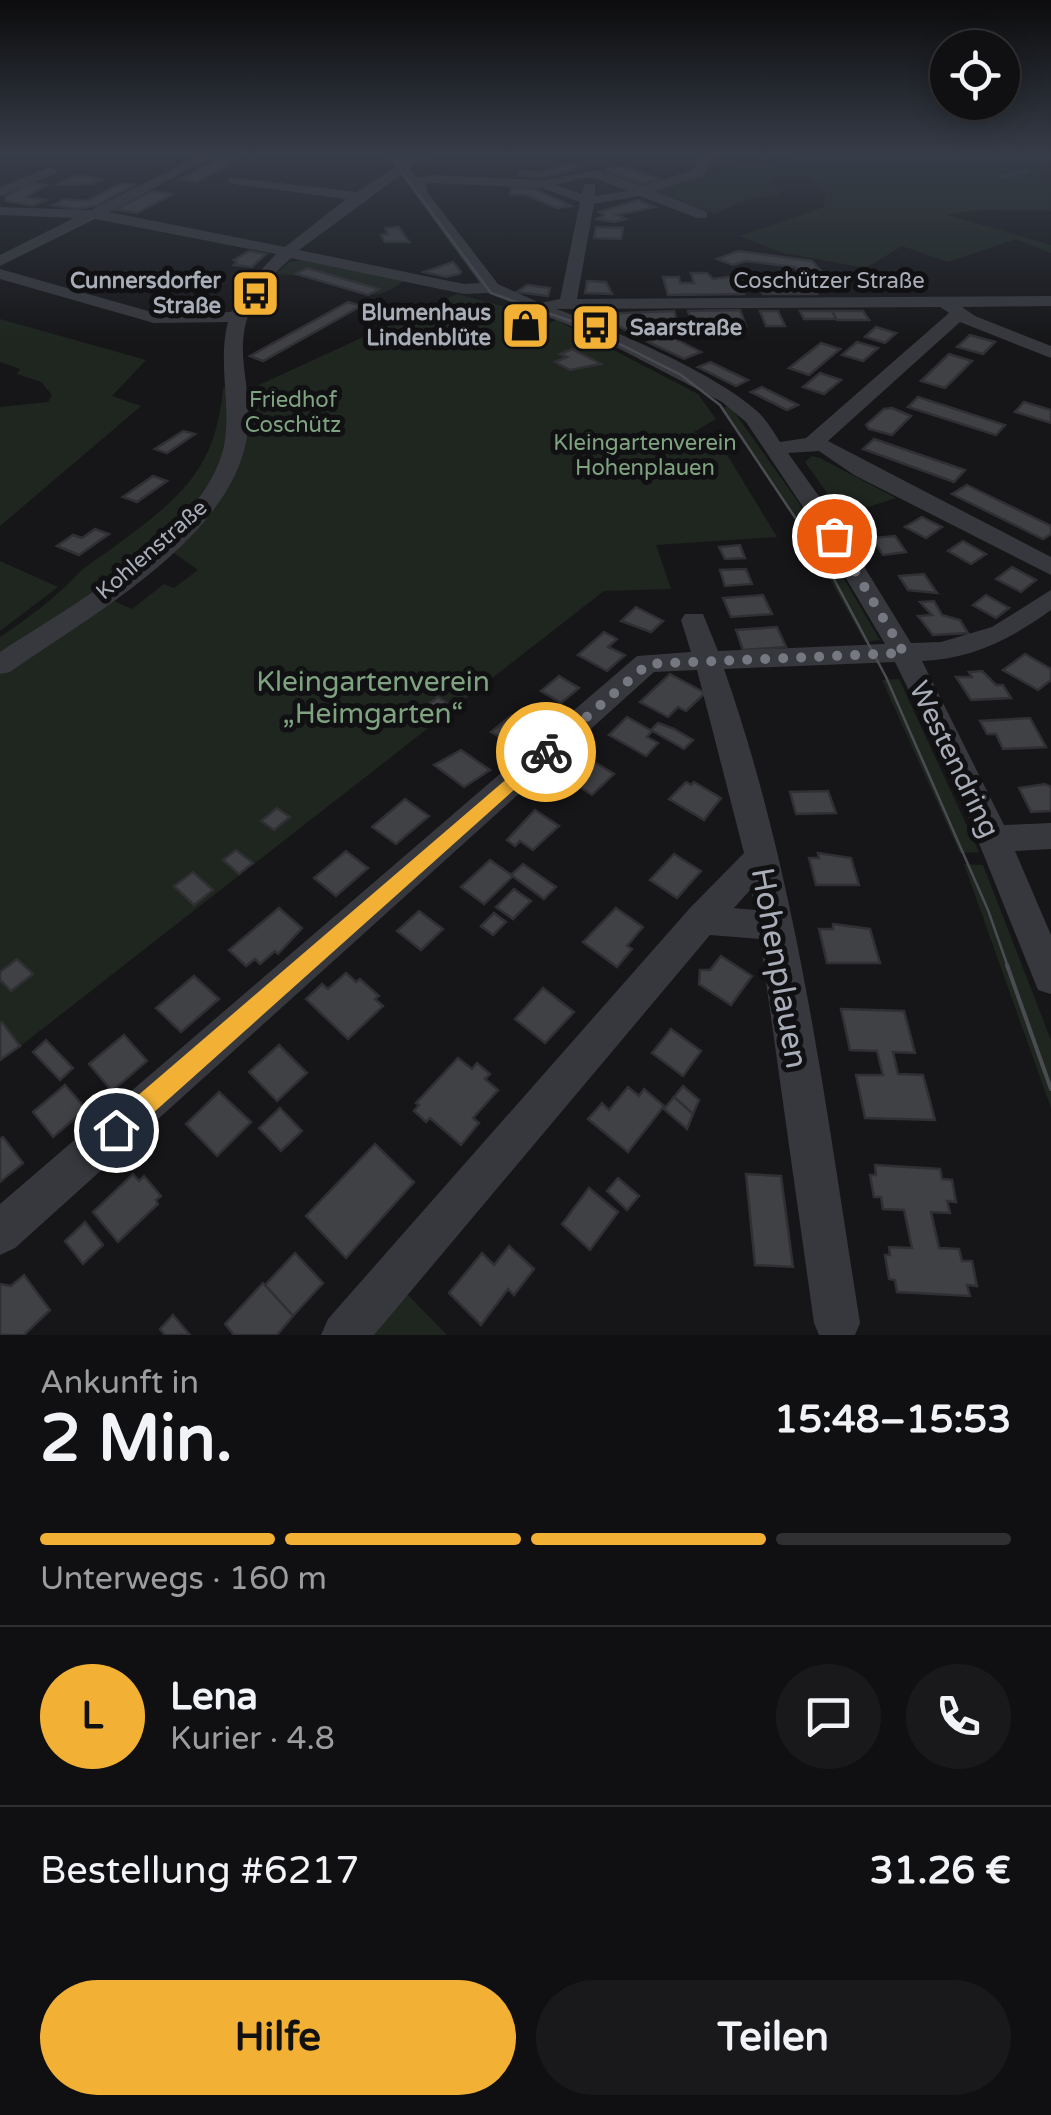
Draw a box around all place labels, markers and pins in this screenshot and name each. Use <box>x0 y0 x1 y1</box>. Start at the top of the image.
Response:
bus stop icon: Cunnersdorfer Straße <box>230 267 282 319</box>
place label: Cunnersdorfer Straße <box>70 268 222 319</box>
shop icon: Blumenhaus Lindenblüte <box>500 299 552 351</box>
place label: Blumenhaus Lindenblüte <box>361 300 491 351</box>
bus stop icon: Saarstraße <box>569 301 621 353</box>
place label: Saarstraße <box>630 315 742 341</box>
pin <box>792 494 877 579</box>
pin <box>74 1088 159 1173</box>

